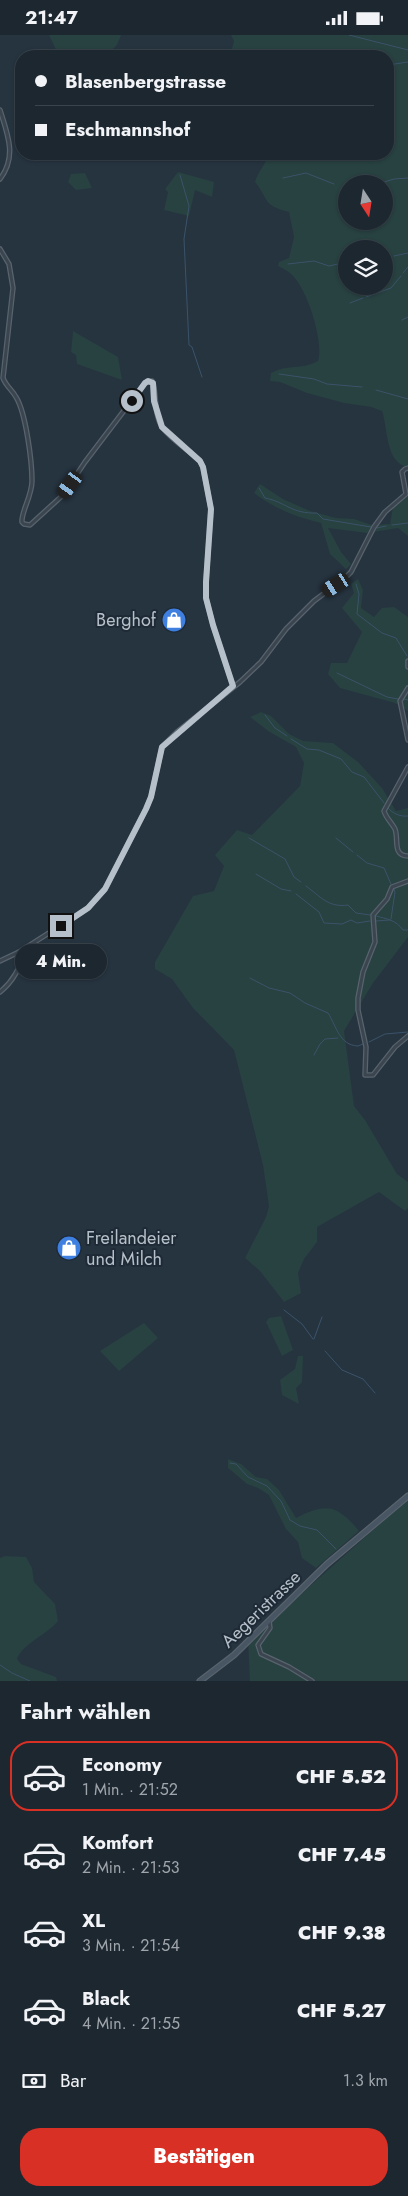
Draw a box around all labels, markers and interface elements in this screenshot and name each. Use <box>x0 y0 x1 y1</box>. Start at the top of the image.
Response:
text: 21:47 <box>25 4 78 31</box>
text: Blasenbergstrasse <box>65 68 226 95</box>
text: Eschmannshof <box>65 116 190 143</box>
north arrow <box>338 175 392 230</box>
map controls <box>338 175 393 295</box>
button: layers <box>338 240 393 295</box>
route start <box>121 390 143 412</box>
car <box>55 468 84 502</box>
car <box>319 571 352 599</box>
place label: Berghof <box>96 607 157 633</box>
shop icon: Berghof <box>161 607 187 633</box>
route end <box>50 915 72 937</box>
callout: 4 Min. <box>15 943 107 979</box>
text: 4 Min. <box>36 950 86 973</box>
place label: Freilandeier und Milch <box>86 1225 177 1272</box>
shop icon: Freilandeier und Milch <box>56 1235 82 1261</box>
street label: Aegeristrasse <box>215 1564 307 1654</box>
text: Fahrt wählen <box>20 1695 151 1727</box>
text: Economy <box>82 1751 162 1778</box>
icon: car <box>22 1754 67 1799</box>
text: CHF 5.52 <box>296 1763 386 1790</box>
text: 1 Min. · 21:52 <box>82 1778 178 1801</box>
text: Komfort <box>82 1829 153 1856</box>
icon: car <box>22 1832 67 1877</box>
text: CHF 7.45 <box>298 1841 386 1868</box>
text: 2 Min. · 21:53 <box>82 1856 180 1879</box>
text: XL <box>82 1907 105 1934</box>
icon: car <box>22 1910 67 1955</box>
text: CHF 9.38 <box>298 1919 386 1946</box>
text: 3 Min. · 21:54 <box>82 1934 180 1957</box>
text: Black <box>82 1985 130 2012</box>
icon: car <box>22 1988 67 2033</box>
text: CHF 5.27 <box>297 1997 386 2024</box>
text: 4 Min. · 21:55 <box>82 2012 180 2035</box>
icon: cash <box>20 2067 48 2095</box>
text: Bar <box>60 2067 86 2094</box>
text: 1.3 km <box>343 2069 388 2092</box>
button: Bestätigen <box>20 2128 388 2186</box>

